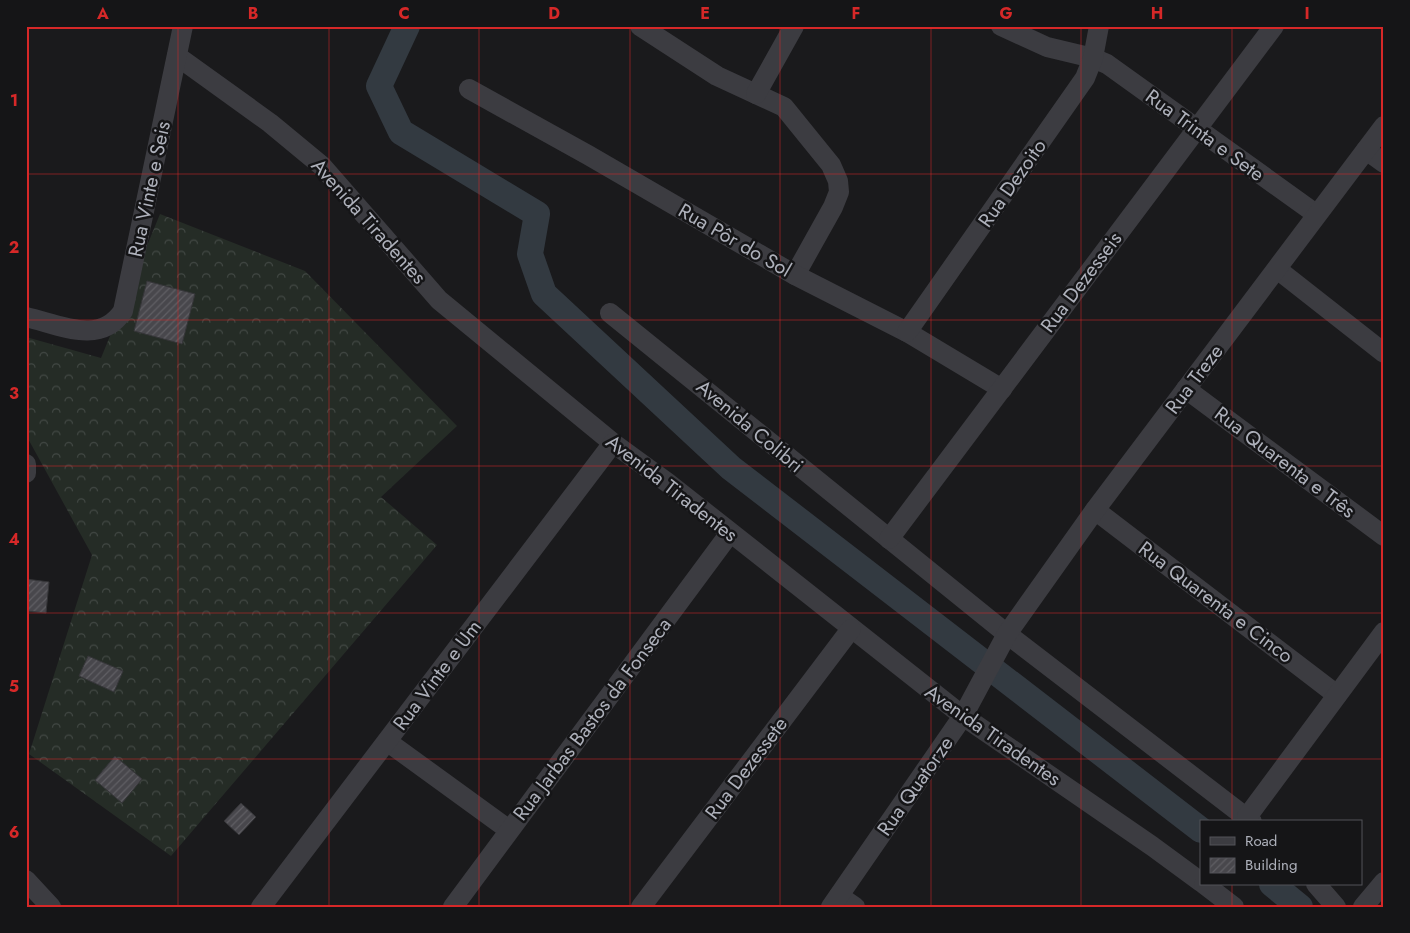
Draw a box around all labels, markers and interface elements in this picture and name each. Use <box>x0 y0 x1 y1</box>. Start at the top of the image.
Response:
text: A <box>96 2 109 25</box>
text: B <box>248 2 258 25</box>
text: C <box>398 2 410 25</box>
text: D <box>548 2 560 25</box>
text: E <box>700 2 710 25</box>
text: F <box>852 2 860 25</box>
text: G <box>999 2 1013 25</box>
text: H <box>1151 2 1163 25</box>
text: I <box>1304 2 1310 25</box>
street label: Rua Trinta e Sete <box>1139 82 1270 188</box>
text: 1 <box>10 89 18 112</box>
street label: Rua Vinte e Seis <box>121 119 178 260</box>
street label: Rua Dezoito <box>971 133 1053 233</box>
street label: Avenida Tiradentes <box>304 152 433 291</box>
street label: Rua Pôr do Sol <box>673 196 797 285</box>
street label: Rua Dezesseis <box>1034 226 1129 339</box>
text: 2 <box>9 236 19 259</box>
street label: Rua Treze <box>1159 338 1230 420</box>
street label: Avenida Colibri <box>690 373 809 480</box>
text: 3 <box>9 382 19 405</box>
street label: Rua Quarenta e Três <box>1208 400 1361 525</box>
street label: Avenida Tiradentes <box>600 428 744 549</box>
text: 4 <box>8 528 20 551</box>
street label: Rua Quarenta e Cinco <box>1132 534 1299 670</box>
street label: Rua Jarbas Bastos da Fonseca <box>506 612 679 827</box>
street label: Rua Vinte e Um <box>386 614 489 737</box>
text: 5 <box>9 675 19 698</box>
street label: Avenida Tiradentes <box>919 678 1067 793</box>
street label: Rua Dezessete <box>698 711 795 826</box>
street label: Rua Quatorze <box>870 731 960 842</box>
legend <box>1200 820 1362 886</box>
text: 6 <box>9 821 19 844</box>
text: Road <box>1245 830 1277 852</box>
text: Building <box>1245 854 1297 876</box>

